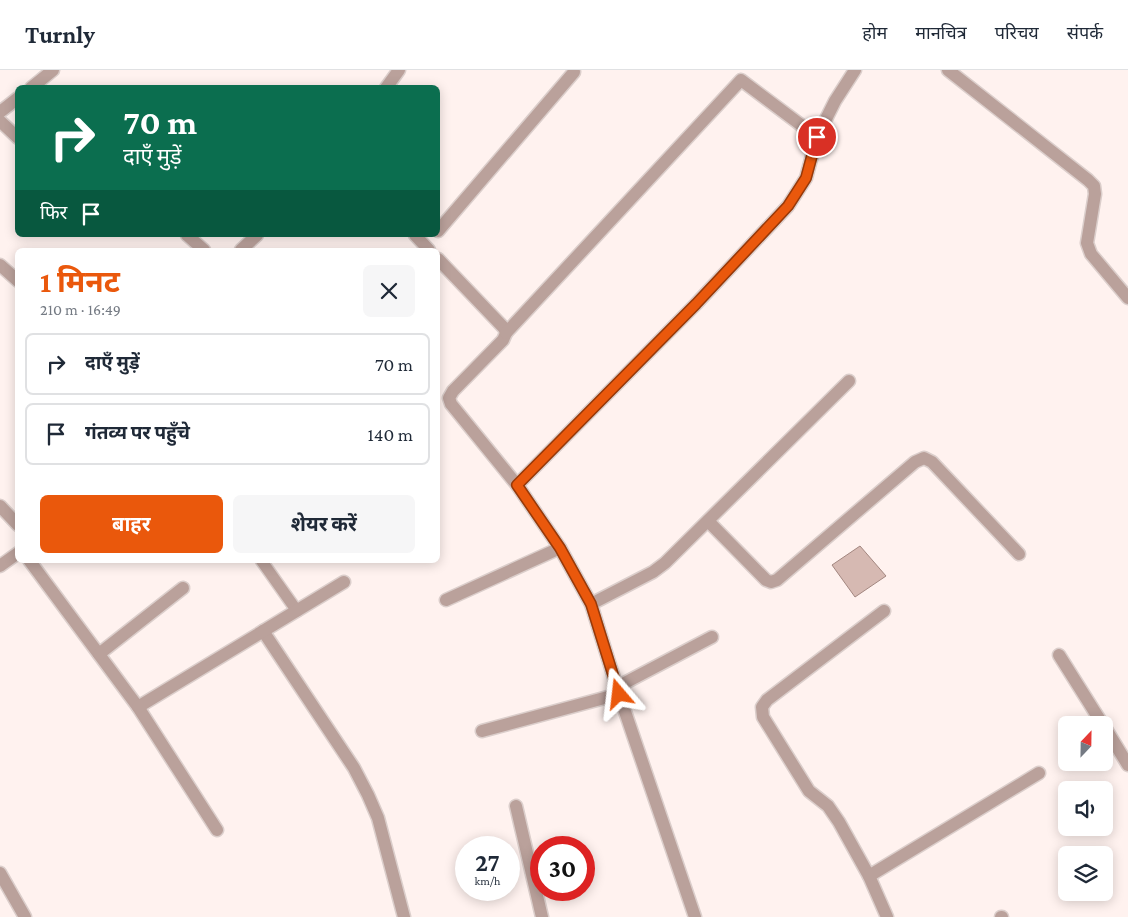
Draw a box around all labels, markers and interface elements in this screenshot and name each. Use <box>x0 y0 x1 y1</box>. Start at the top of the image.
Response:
text: Turnly <box>25 21 95 48</box>
text: होम <box>862 23 887 43</box>
text: मानचित्र <box>915 23 967 43</box>
text: परिचय <box>995 23 1039 43</box>
text: संपर्क <box>1067 23 1103 43</box>
text: 70 m <box>123 103 197 142</box>
icon: right <box>40 105 105 170</box>
pin <box>796 116 838 158</box>
icon: arrive <box>803 123 831 151</box>
text: दाएँ मुड़ें <box>123 144 182 169</box>
icon: arrive <box>77 200 105 228</box>
text: फिर <box>40 202 67 223</box>
text: 1 मिनट <box>40 265 120 298</box>
button: close <box>363 265 415 317</box>
text: 210 m · 16:49 <box>40 301 121 318</box>
icon: right <box>42 350 70 378</box>
text: दाएँ मुड़ें <box>85 352 140 373</box>
text: 70 m <box>375 354 413 375</box>
icon: arrive <box>42 420 70 448</box>
text: गंतव्य पर पहुँचे <box>85 422 190 443</box>
text: 140 m <box>367 424 413 445</box>
button: बाहर <box>40 495 223 553</box>
button: शेयर करें <box>233 495 415 553</box>
position arrow <box>592 667 644 719</box>
north arrow <box>1058 716 1112 771</box>
map controls <box>1058 716 1113 901</box>
button: sound <box>1058 781 1113 836</box>
speed limit sign: 30 <box>530 836 595 901</box>
button: layers <box>1058 846 1113 901</box>
text: 27 <box>475 849 500 876</box>
text: km/h <box>475 874 500 888</box>

